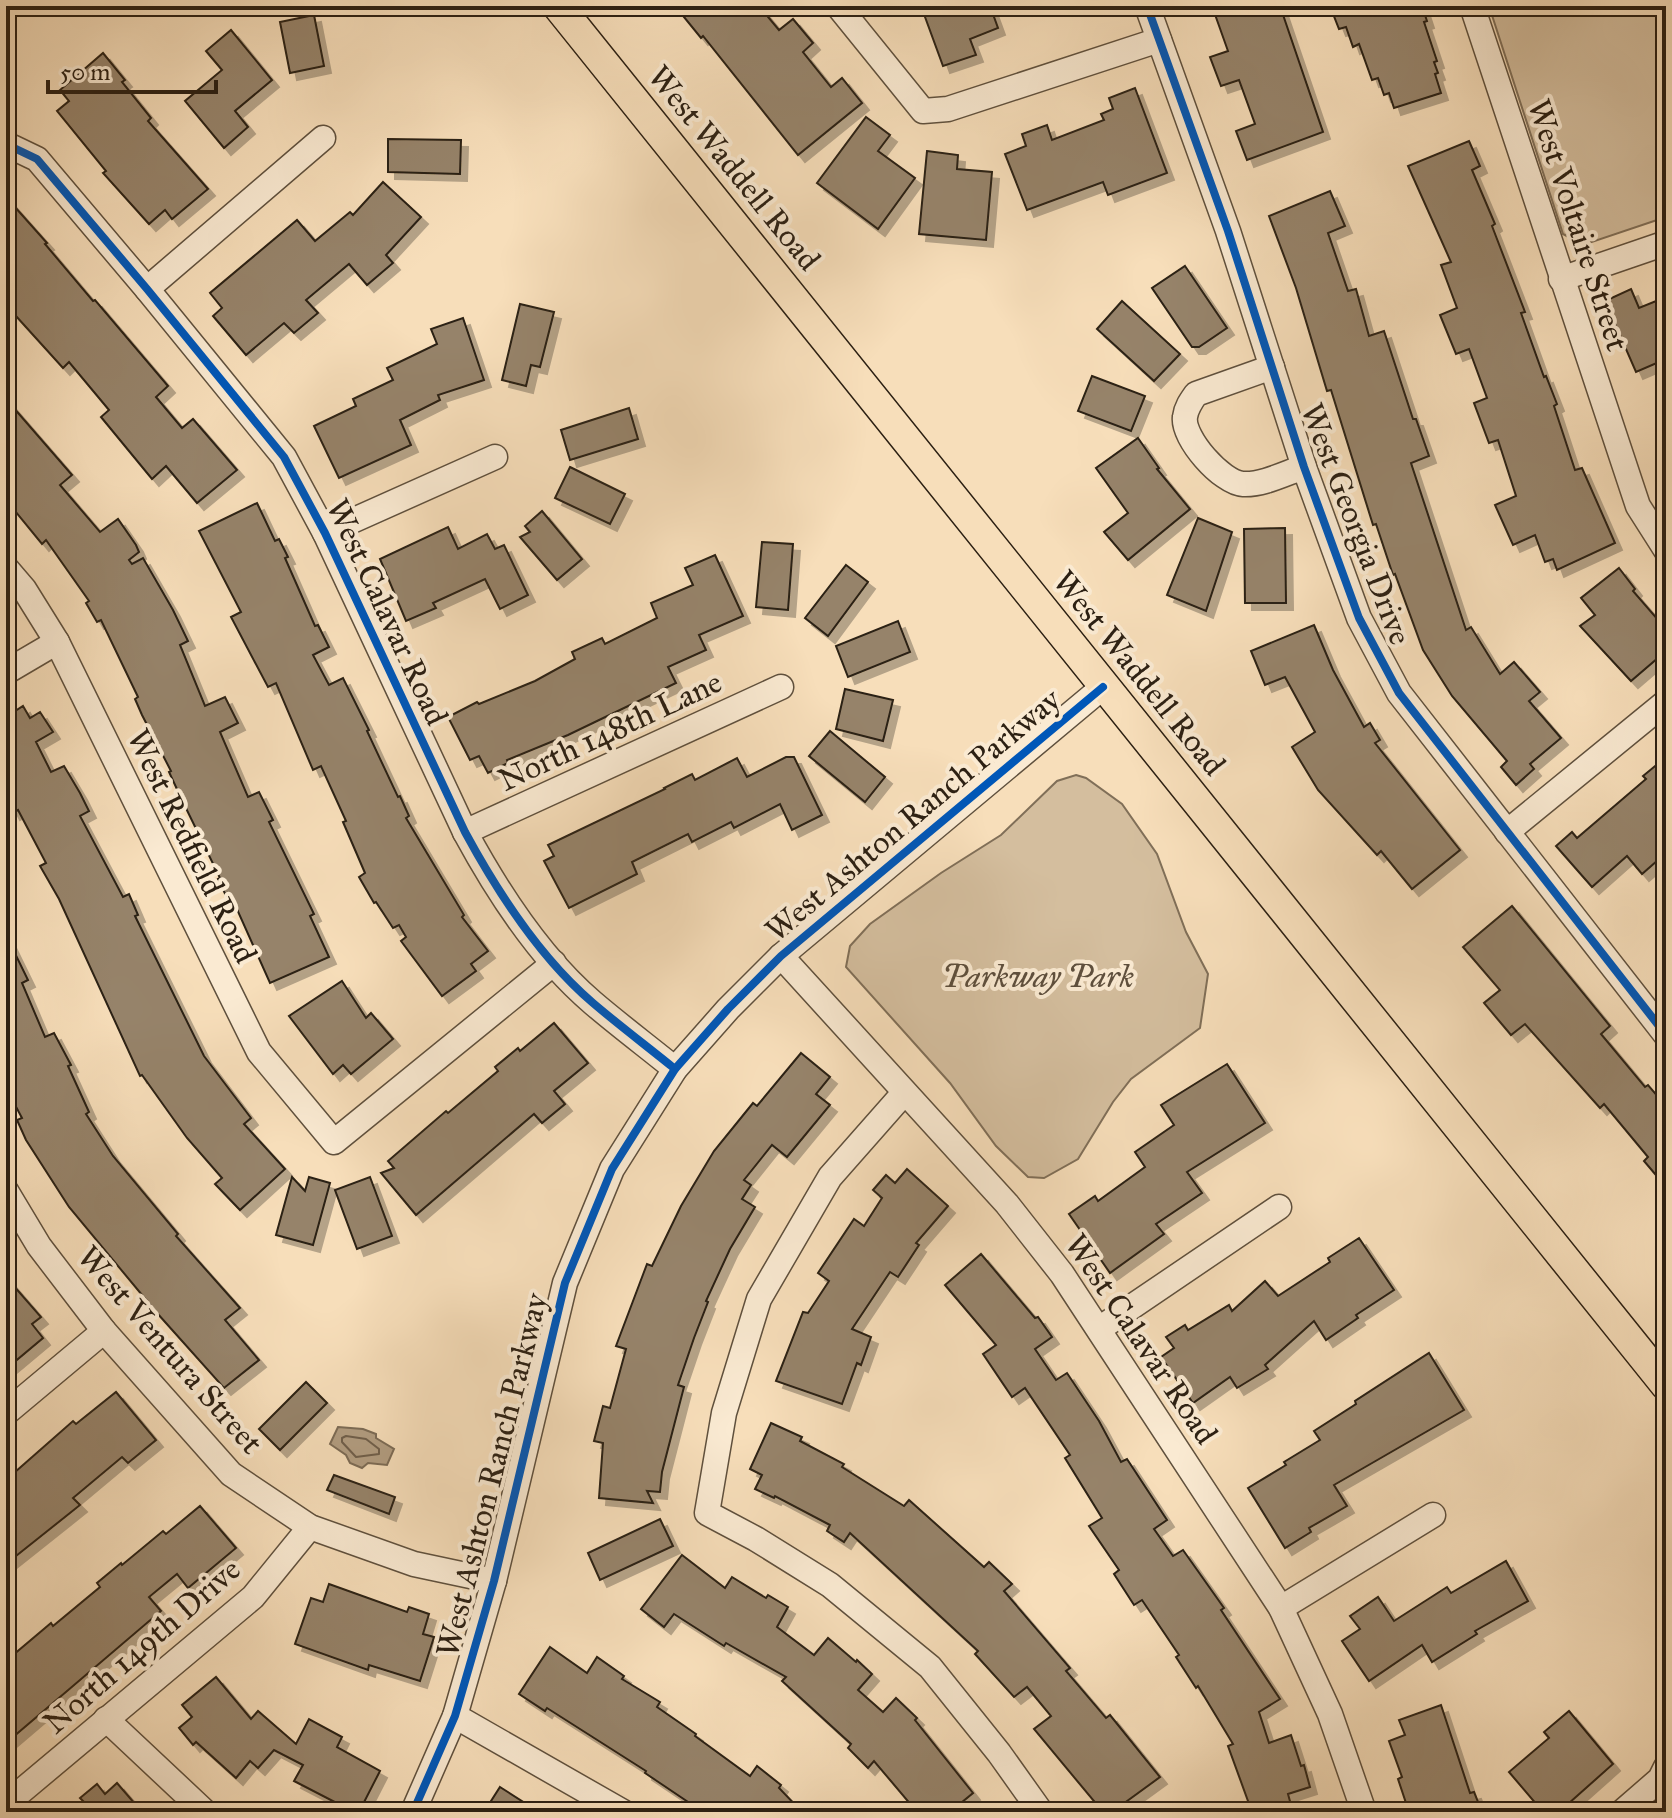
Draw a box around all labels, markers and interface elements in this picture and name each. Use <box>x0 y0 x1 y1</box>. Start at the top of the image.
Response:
scale bar <box>48 44 216 94</box>
text: 50 m <box>60 57 110 87</box>
street label: West Waddell Road <box>639 58 829 278</box>
street label: West Voltaire Street <box>1519 94 1637 356</box>
street label: West Georgia Drive <box>1292 398 1420 650</box>
street label: West Calavar Road <box>317 493 457 731</box>
street label: West Waddell Road <box>1044 563 1234 783</box>
street label: North 148th Lane <box>492 662 728 800</box>
street label: West Ashton Ranch Parkway <box>757 679 1069 950</box>
street label: West Redfield Road <box>118 723 266 969</box>
park label: Parkway Park <box>942 957 1134 996</box>
street label: West Calavar Road <box>1056 1226 1226 1452</box>
street label: West Ventura Street <box>69 1238 271 1462</box>
street label: West Ashton Ranch Parkway <box>428 1288 556 1661</box>
street label: North 149th Drive <box>35 1550 249 1742</box>

